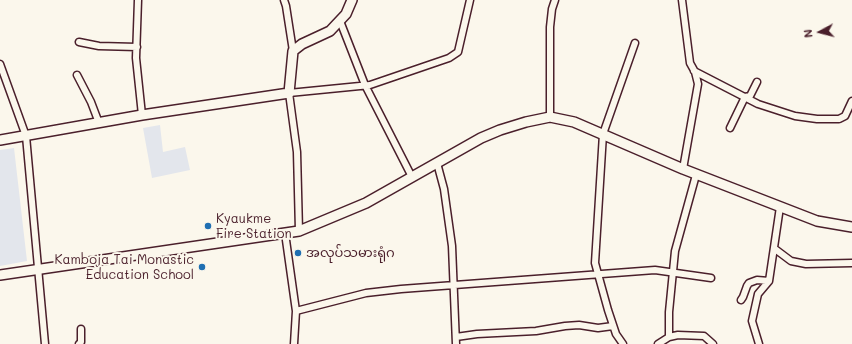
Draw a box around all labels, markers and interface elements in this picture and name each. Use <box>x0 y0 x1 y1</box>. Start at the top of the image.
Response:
north arrow <box>800 12 840 52</box>
text: N <box>800 28 816 39</box>
place label: Kyaukme Fire Station <box>216 211 292 242</box>
marker: Kyaukme Fire Station <box>203 221 213 231</box>
place label: အလုပ်သမားရုံဂ <box>306 245 395 261</box>
marker: အလုပ်သမားရုံဂ <box>293 248 303 258</box>
place label: Kamboja Tai Monastic Education School <box>55 252 194 283</box>
marker: Kamboja Tai Monastic Education School <box>197 262 207 272</box>

